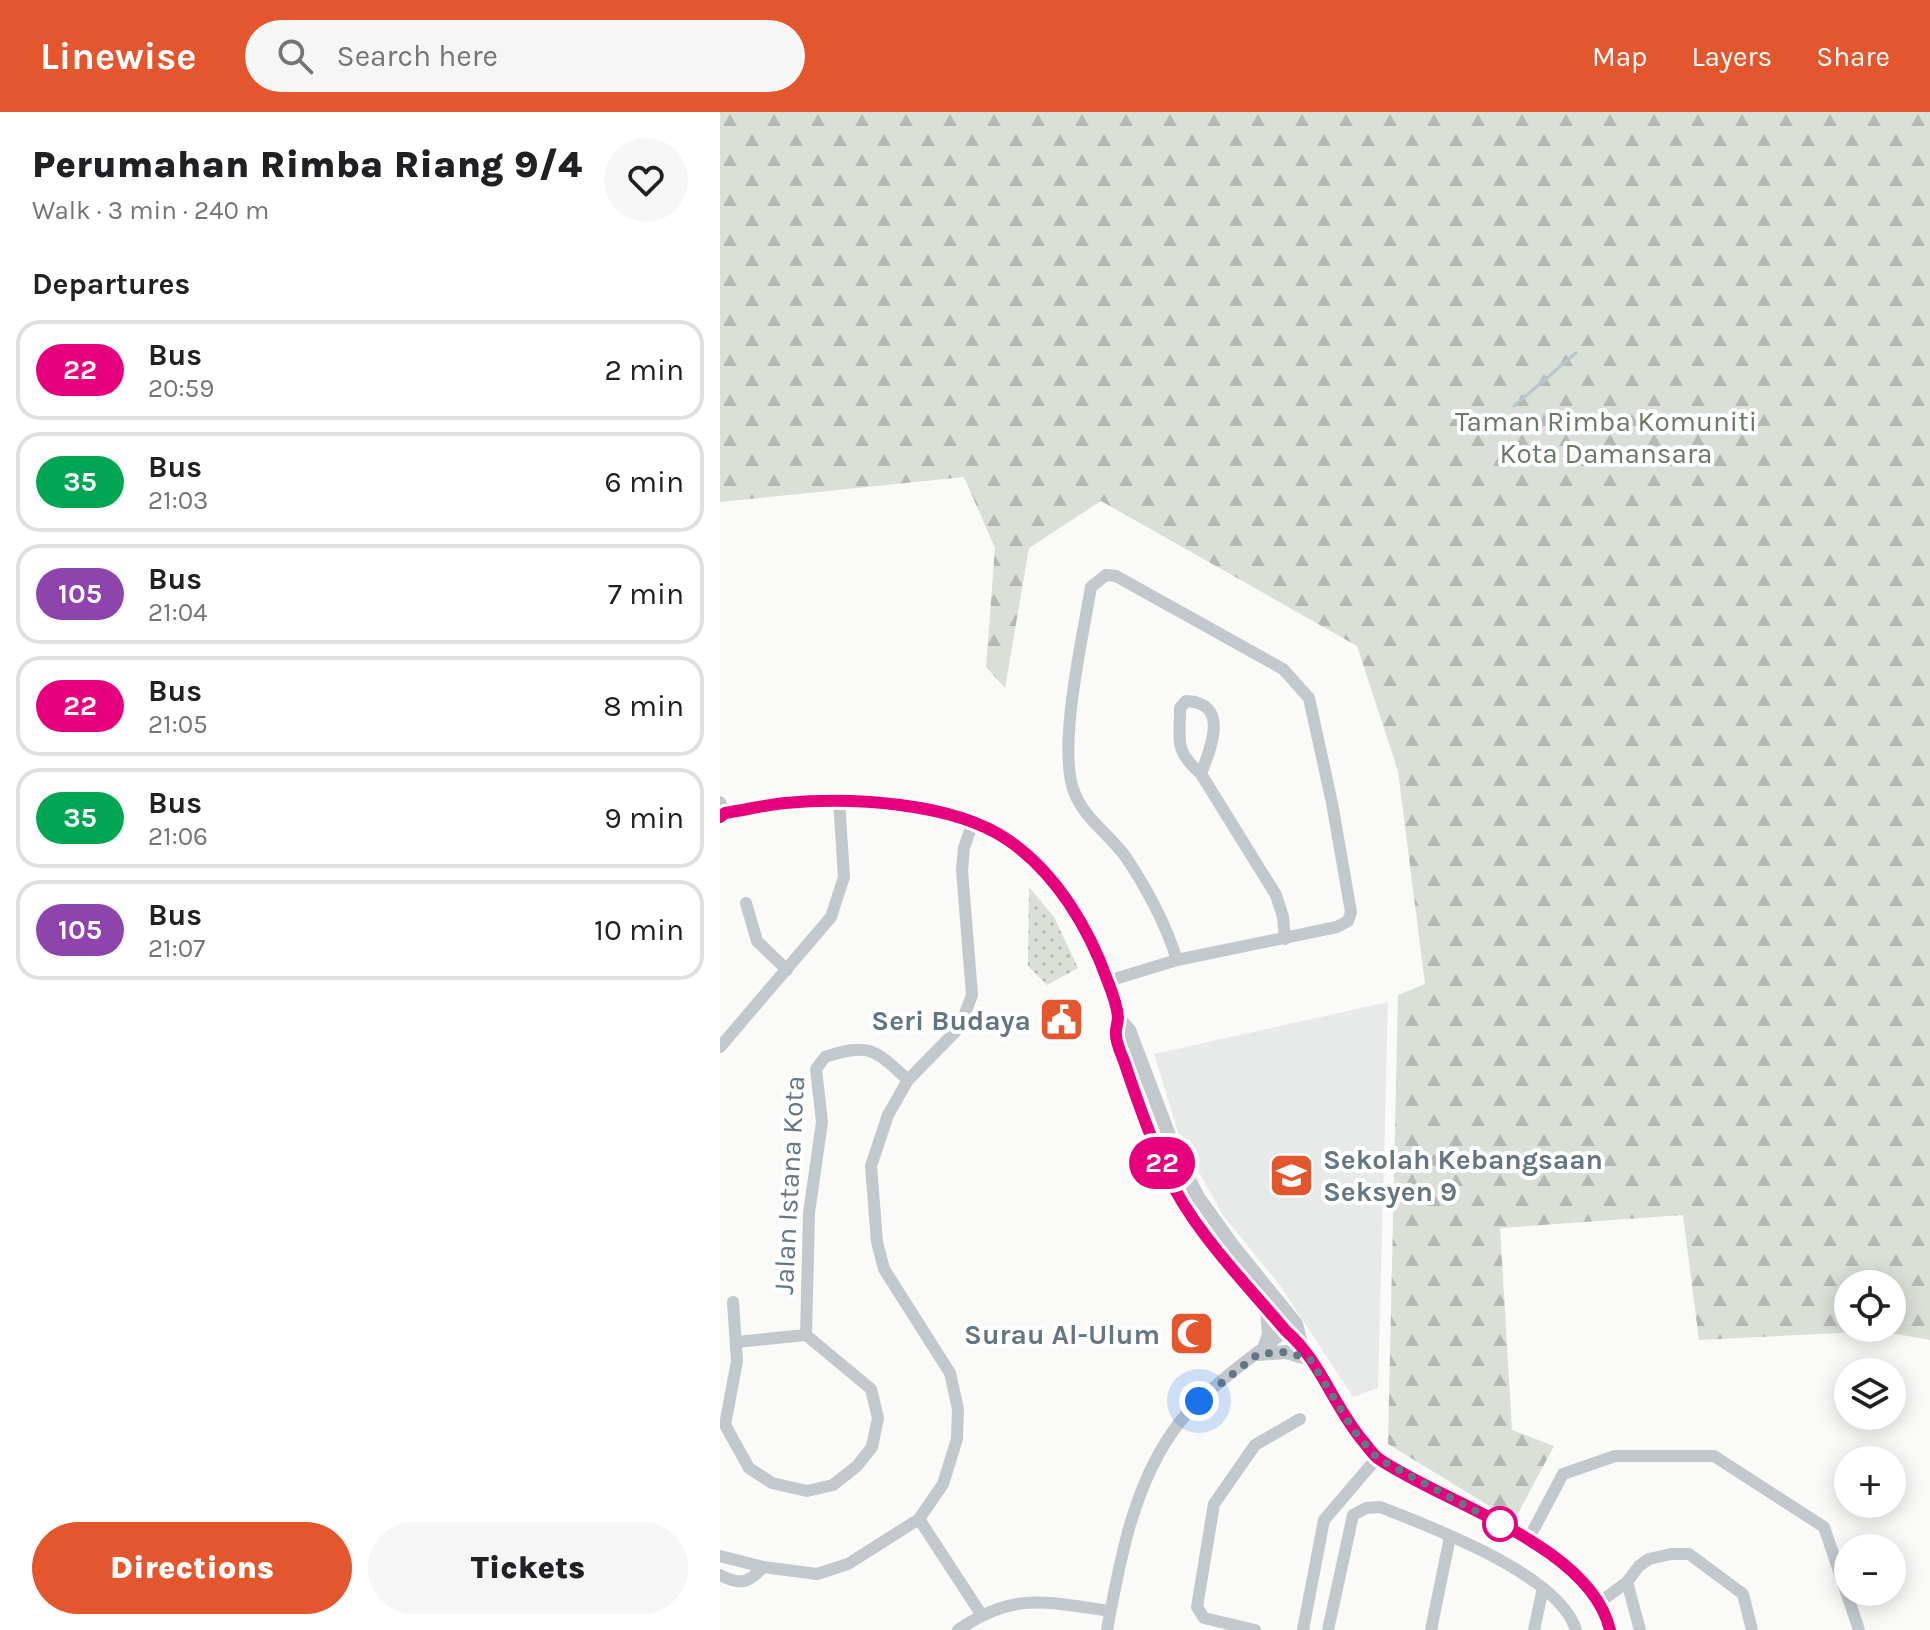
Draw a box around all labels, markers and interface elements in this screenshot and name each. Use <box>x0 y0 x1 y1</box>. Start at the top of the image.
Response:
search box <box>245 20 805 92</box>
text: Linewise <box>40 34 197 79</box>
icon: search <box>273 34 317 78</box>
text: Search here <box>337 38 498 74</box>
text: Map <box>1592 40 1647 73</box>
text: Layers <box>1691 40 1772 73</box>
text: Share <box>1816 40 1890 73</box>
button: heart <box>604 138 688 222</box>
text: Perumahan Rimba Riang 9/4 <box>32 142 582 187</box>
text: Walk · 3 min · 240 m <box>32 195 269 226</box>
text: Departures <box>32 266 190 302</box>
text: Bus <box>148 337 202 373</box>
text: 2 min <box>604 352 684 388</box>
text: 22 <box>63 353 97 386</box>
text: 20:59 <box>148 373 214 404</box>
park label: Taman Rimba Komuniti Kota Damansara <box>1455 405 1757 470</box>
text: Bus <box>148 449 202 485</box>
text: 6 min <box>605 464 684 500</box>
text: 35 <box>63 465 97 498</box>
text: 21:03 <box>148 485 208 516</box>
text: Bus <box>148 561 202 597</box>
text: 7 min <box>608 576 684 612</box>
text: 105 <box>58 577 102 610</box>
text: 21:04 <box>148 597 208 628</box>
text: Bus <box>148 673 202 709</box>
text: 8 min <box>603 688 684 724</box>
text: 22 <box>63 689 97 722</box>
text: 21:05 <box>148 709 208 740</box>
text: Bus <box>148 785 202 821</box>
text: 9 min <box>604 800 684 836</box>
text: 35 <box>63 801 97 834</box>
text: 21:06 <box>148 821 208 852</box>
text: Bus <box>148 897 202 933</box>
text: 10 min <box>594 912 684 948</box>
text: 105 <box>58 913 102 946</box>
text: 21:07 <box>148 933 205 964</box>
public building icon: Seri Budaya <box>1038 996 1086 1044</box>
place label: Seri Budaya <box>871 1004 1031 1037</box>
street label: Jalan Istana Kota <box>767 1075 811 1295</box>
line badge: 22 <box>1126 1137 1198 1189</box>
place label: Sekolah Kebangsaan Seksyen 9 <box>1323 1143 1603 1208</box>
text: 22 <box>1145 1146 1179 1179</box>
school or university icon: Sekolah Kebangsaan Seksyen 9 <box>1268 1151 1316 1199</box>
map controls <box>1834 1270 1906 1606</box>
button: locate <box>1834 1270 1906 1342</box>
mosque icon: Surau Al-Ulum <box>1167 1310 1215 1358</box>
place label: Surau Al-Ulum <box>964 1318 1160 1351</box>
button: layers <box>1834 1358 1906 1430</box>
your location <box>1179 1381 1219 1421</box>
button: + <box>1834 1446 1906 1518</box>
unlabelled marker <box>1483 1507 1517 1541</box>
button: Directions <box>32 1522 352 1614</box>
button: Tickets <box>368 1522 688 1614</box>
button: − <box>1834 1534 1906 1606</box>

